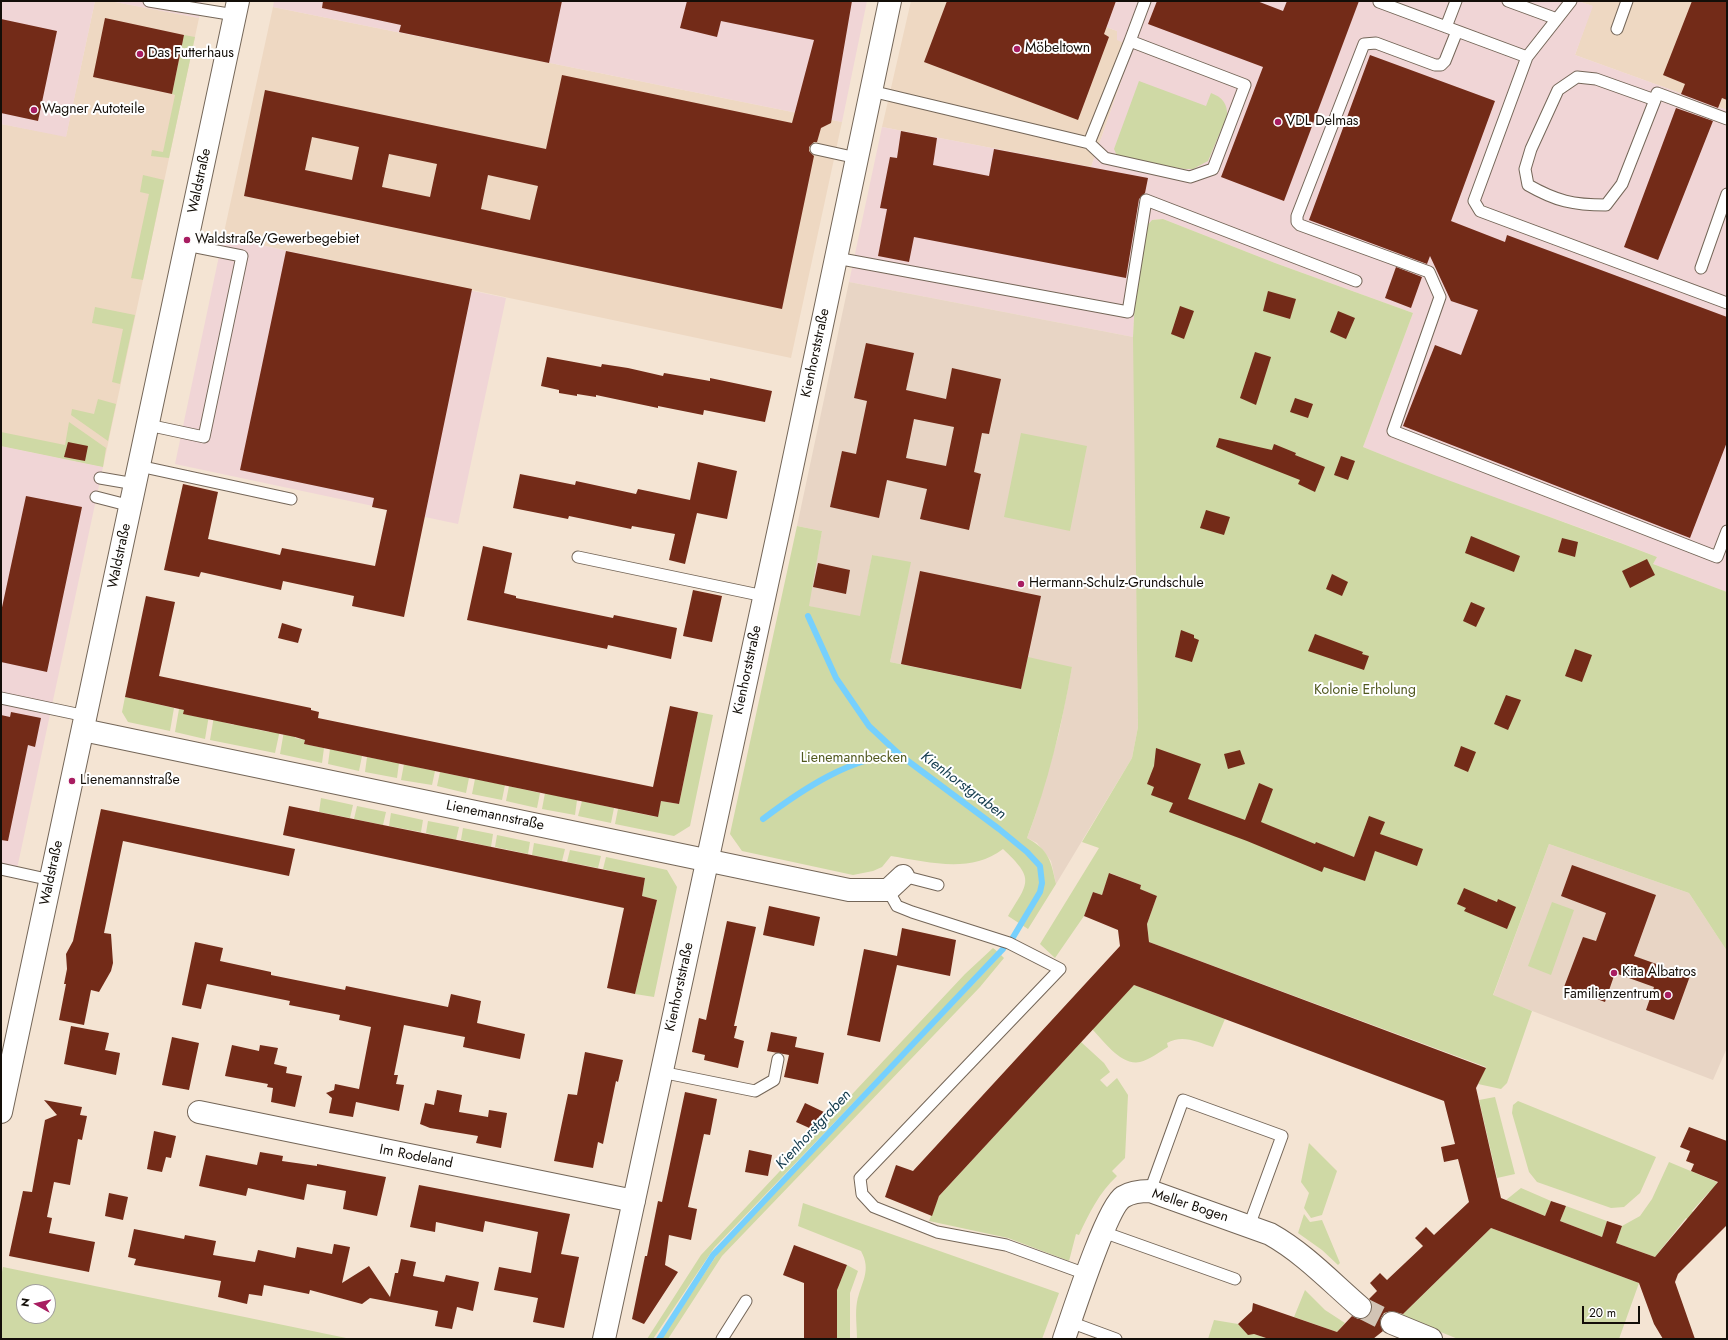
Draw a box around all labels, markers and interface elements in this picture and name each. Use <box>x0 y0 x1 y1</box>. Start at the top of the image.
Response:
place label: Möbeltown <box>1025 41 1090 57</box>
marker: Möbeltown <box>1012 44 1022 54</box>
place label: Das Futterhaus <box>148 46 234 62</box>
marker: Das Futterhaus <box>135 49 145 59</box>
place label: Wagner Autoteile <box>42 102 145 118</box>
marker: Wagner Autoteile <box>29 105 39 115</box>
place label: VDL Delmas <box>1286 114 1359 130</box>
marker: VDL Delmas <box>1273 117 1283 127</box>
street label: Waldstraße <box>185 147 215 215</box>
place label: Waldstraße/Gewerbegebiet <box>195 232 359 248</box>
marker: Waldstraße/Gewerbegebiet <box>182 235 192 245</box>
street label: Kienhorststraße <box>798 307 834 399</box>
street label: Waldstraße <box>105 522 135 590</box>
place label: Hermann-Schulz-Grundschule <box>1029 576 1204 592</box>
marker: Hermann-Schulz-Grundschule <box>1016 579 1026 589</box>
street label: Kienhorststraße <box>730 624 766 716</box>
park label: Kolonie Erholung <box>1314 683 1416 699</box>
water label: Kienhorstgraben <box>917 748 1009 824</box>
park label: Lienemannbecken <box>801 751 907 767</box>
place label: Lienemannstraße <box>80 773 180 789</box>
marker: Lienemannstraße <box>67 776 77 786</box>
street label: Lienemannstraße <box>444 797 546 835</box>
street label: Waldstraße <box>37 839 67 907</box>
street label: Kienhorststraße <box>662 941 698 1033</box>
place label: Kita Albatros <box>1622 965 1696 981</box>
marker: Kita Albatros <box>1609 968 1619 978</box>
place label: Familienzentrum <box>1563 987 1660 1003</box>
marker: Familienzentrum <box>1663 990 1673 1000</box>
water label: Kienhorstgraben <box>773 1087 855 1173</box>
street label: Im Rodeland <box>378 1142 454 1172</box>
street label: Meller Bogen <box>1150 1186 1230 1226</box>
north arrow <box>16 1284 56 1324</box>
text: N <box>17 1297 34 1308</box>
scale bar <box>1584 1298 1642 1324</box>
text: 20 m <box>1589 1304 1616 1322</box>

